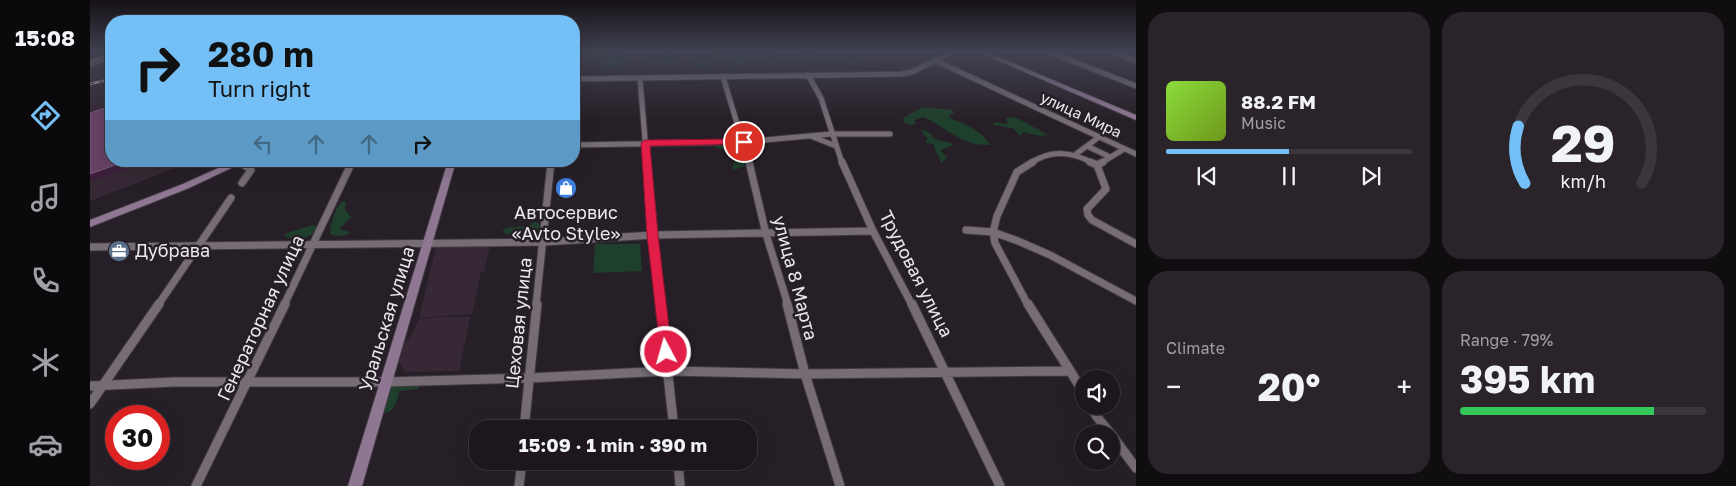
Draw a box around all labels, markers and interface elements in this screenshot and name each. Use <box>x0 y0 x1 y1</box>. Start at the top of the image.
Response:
text: 15:08 <box>15 24 75 51</box>
text: 280 m <box>208 33 314 75</box>
icon: right <box>125 35 190 100</box>
text: Turn right <box>208 75 311 102</box>
street label: улица Мира <box>1038 87 1125 141</box>
text: 88.2 FM <box>1241 90 1316 113</box>
icon: directions <box>28 98 63 133</box>
text: 29 <box>1551 111 1615 173</box>
text: Music <box>1241 113 1286 133</box>
pin <box>723 121 765 163</box>
icon: arrive <box>730 128 758 156</box>
icon: left <box>249 130 277 158</box>
icon: ahead <box>302 130 330 158</box>
icon: ahead <box>355 130 383 158</box>
icon: right <box>408 130 436 158</box>
icon: previous <box>1193 162 1221 190</box>
icon: pause <box>1275 162 1303 190</box>
icon: next <box>1357 162 1385 190</box>
text: km/h <box>1560 170 1606 192</box>
shop icon: Автосервис «Avto Style» <box>554 176 578 200</box>
icon: music <box>28 180 63 215</box>
place label: Автосервис «Avto Style» <box>512 201 620 244</box>
street label: Трудовая улица <box>875 206 958 341</box>
street label: улица 8 Марта <box>769 213 823 342</box>
street label: Генераторная улица <box>212 231 308 404</box>
office icon: Дубрава <box>107 239 131 263</box>
place label: Дубрава <box>135 239 210 261</box>
street label: Уральская улица <box>354 244 419 394</box>
street label: Цеховая улица <box>500 256 536 390</box>
icon: phone <box>28 263 63 298</box>
position arrow <box>639 325 691 377</box>
text: Range · 79% <box>1460 330 1553 350</box>
text: Climate <box>1166 338 1225 358</box>
icon: climate <box>28 345 63 380</box>
text: 395 km <box>1460 356 1595 401</box>
text: 20° <box>1258 364 1320 409</box>
map controls <box>1075 370 1120 470</box>
button: sound <box>1075 370 1120 415</box>
text: − <box>1166 370 1181 403</box>
text: + <box>1397 370 1412 403</box>
speed limit sign: 30 <box>105 405 170 470</box>
button: search <box>1075 425 1120 470</box>
icon: car <box>28 427 63 462</box>
text: 15:09 · 1 min · 390 m <box>519 433 707 456</box>

